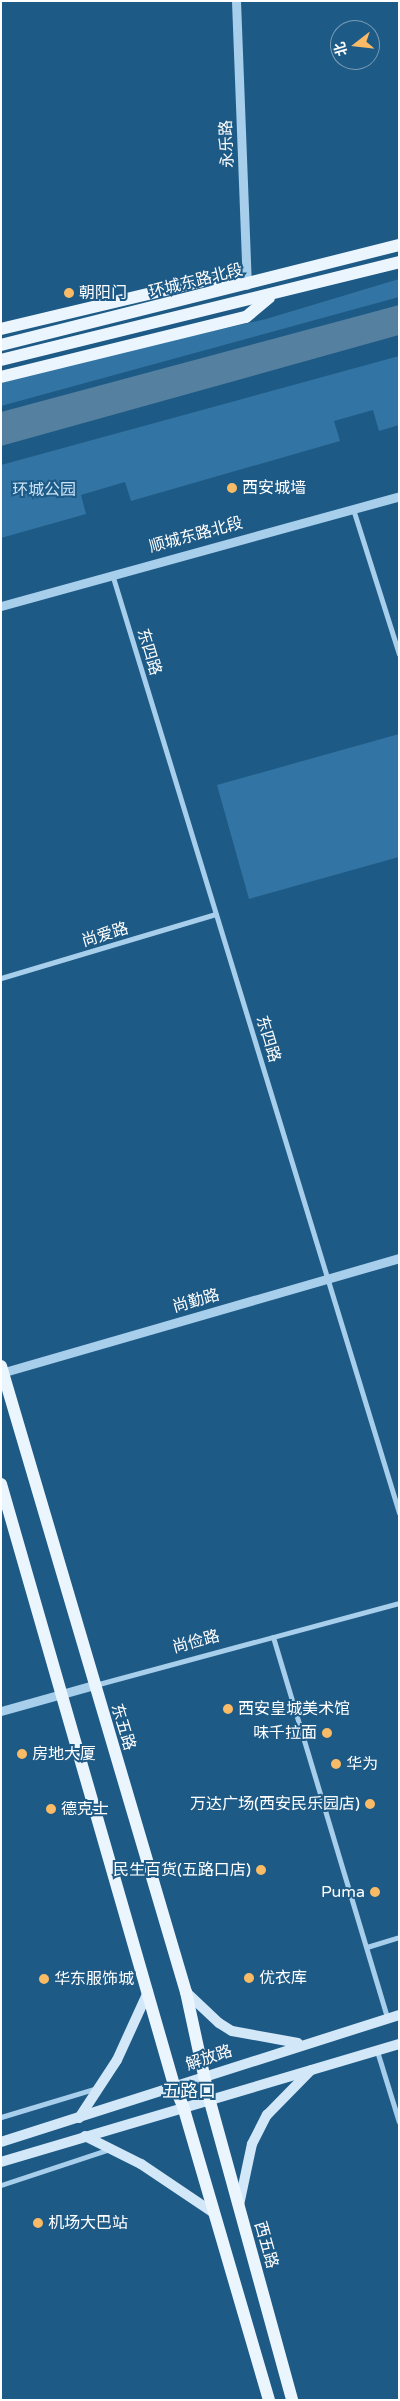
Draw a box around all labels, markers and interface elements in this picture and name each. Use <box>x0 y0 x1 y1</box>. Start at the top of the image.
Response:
north arrow <box>330 20 380 70</box>
text: 北 <box>331 40 351 58</box>
street label: 永乐路 <box>217 120 237 168</box>
street label: 环城东路北段 <box>147 260 245 302</box>
place label: 朝阳门 <box>79 283 127 303</box>
marker: 朝阳门 <box>63 287 75 299</box>
place label: 西安城墙 <box>242 478 306 498</box>
park label: 环城公园 <box>12 480 76 500</box>
marker: 西安城墙 <box>226 482 238 494</box>
street label: 顺城东路北段 <box>147 513 245 557</box>
street label: 东四路 <box>133 626 165 678</box>
street label: 尚爱路 <box>79 919 131 951</box>
street label: 东四路 <box>252 1013 284 1065</box>
street label: 尚勤路 <box>170 1285 222 1317</box>
street label: 尚俭路 <box>170 1627 222 1657</box>
place label: 西安皇城美术馆 <box>238 1699 350 1719</box>
street label: 东五路 <box>107 1701 139 1753</box>
marker: 西安皇城美术馆 <box>222 1703 234 1715</box>
place label: 味千拉面 <box>253 1723 317 1743</box>
marker: 味千拉面 <box>321 1727 333 1739</box>
place label: 房地大厦 <box>32 1744 96 1764</box>
marker: 房地大厦 <box>16 1748 28 1760</box>
place label: 华为 <box>346 1754 378 1774</box>
marker: 华为 <box>330 1758 342 1770</box>
place label: 万达广场(西安民乐园店) <box>190 1794 360 1814</box>
marker: 万达广场(西安民乐园店) <box>364 1798 376 1810</box>
place label: 德克士 <box>61 1799 109 1819</box>
marker: 德克士 <box>45 1803 57 1815</box>
place label: 民生百货(五路口店) <box>113 1860 251 1880</box>
marker: 民生百货(五路口店) <box>255 1864 267 1876</box>
place label: Puma <box>321 1882 365 1902</box>
marker: Puma <box>369 1886 381 1898</box>
place label: 优衣库 <box>259 1968 307 1988</box>
place label: 华东服饰城 <box>54 1969 134 1989</box>
marker: 优衣库 <box>243 1972 255 1984</box>
marker: 华东服饰城 <box>38 1973 50 1985</box>
street label: 解放路 <box>183 2041 235 2075</box>
district label: 五路口 <box>162 2080 216 2102</box>
place label: 机场大巴站 <box>48 2213 128 2233</box>
marker: 机场大巴站 <box>32 2217 44 2229</box>
street label: 西五路 <box>250 2219 282 2271</box>

